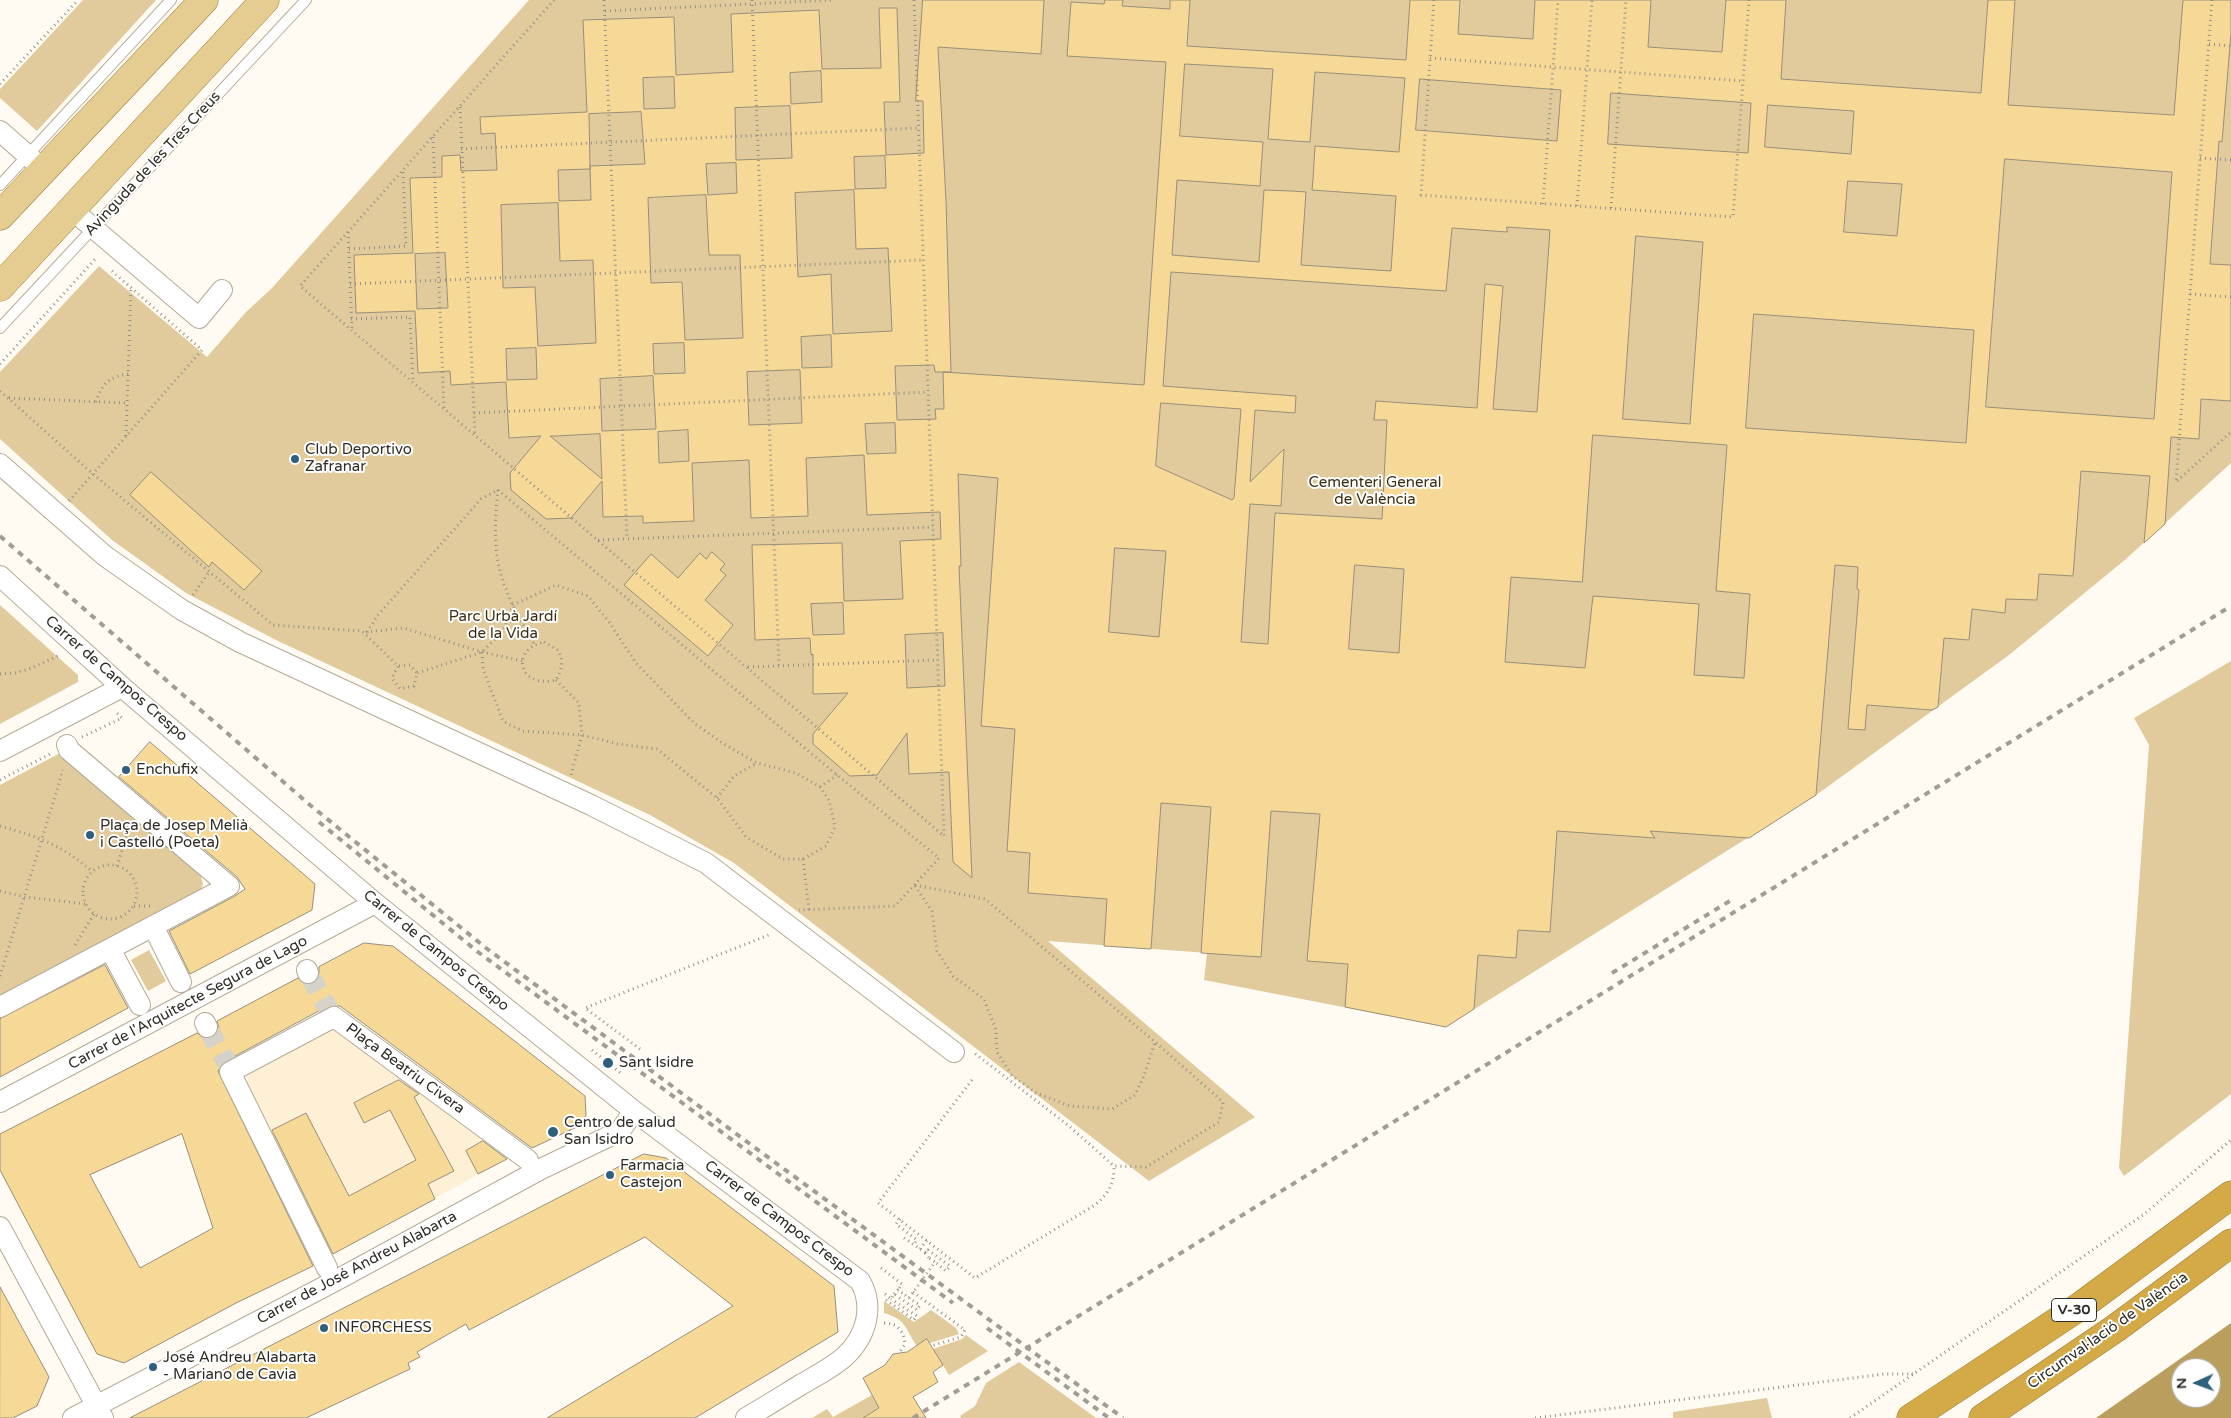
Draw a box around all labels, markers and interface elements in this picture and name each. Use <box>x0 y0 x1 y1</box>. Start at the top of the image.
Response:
street label: Avinguda de les Tres Creus <box>81 88 225 240</box>
place label: Club Deportivo Zafranar <box>305 441 412 476</box>
marker: Club Deportivo Zafranar <box>289 453 301 465</box>
park label: Cementeri General de València <box>1309 474 1441 509</box>
park label: Parc Urbà Jardí de la Vida <box>449 608 557 643</box>
street label: Carrer de Campos Crespo <box>41 612 191 746</box>
place label: Enchufix <box>136 761 198 779</box>
marker: Enchufix <box>120 764 132 776</box>
place label: Plaça de Josep Melià i Castelló (Poeta) <box>100 817 248 852</box>
marker: Plaça de Josep Melià i Castelló (Poeta) <box>84 829 96 841</box>
street label: Carrer de Campos Crespo <box>359 887 513 1015</box>
street label: Carrer de l'Arquitecte Segura de Lago <box>65 932 311 1074</box>
street label: Plaça Beatriu Civera <box>342 1020 468 1118</box>
place label: Sant Isidre <box>619 1054 694 1072</box>
marker: Sant Isidre <box>601 1056 615 1070</box>
place label: Centro de salud San Isidro <box>564 1114 676 1149</box>
marker: Centro de salud San Isidro <box>546 1125 560 1139</box>
place label: Farmacia Castejon <box>620 1157 685 1192</box>
street label: Carrer de Campos Crespo <box>701 1157 857 1281</box>
marker: Farmacia Castejon <box>604 1169 616 1181</box>
street label: Carrer de José Andreu Alabarta <box>254 1208 460 1328</box>
street label: Circumval·lació de València <box>2024 1269 2192 1393</box>
road number: V-30 <box>2052 1298 2096 1322</box>
place label: INFORCHESS <box>334 1319 432 1337</box>
marker: INFORCHESS <box>318 1322 330 1334</box>
place label: José Andreu Alabarta - Mariano de Cavia <box>163 1349 317 1384</box>
north arrow <box>2171 1358 2221 1408</box>
marker: José Andreu Alabarta - Mariano de Cavia <box>147 1361 159 1373</box>
text: N <box>2173 1378 2190 1389</box>

